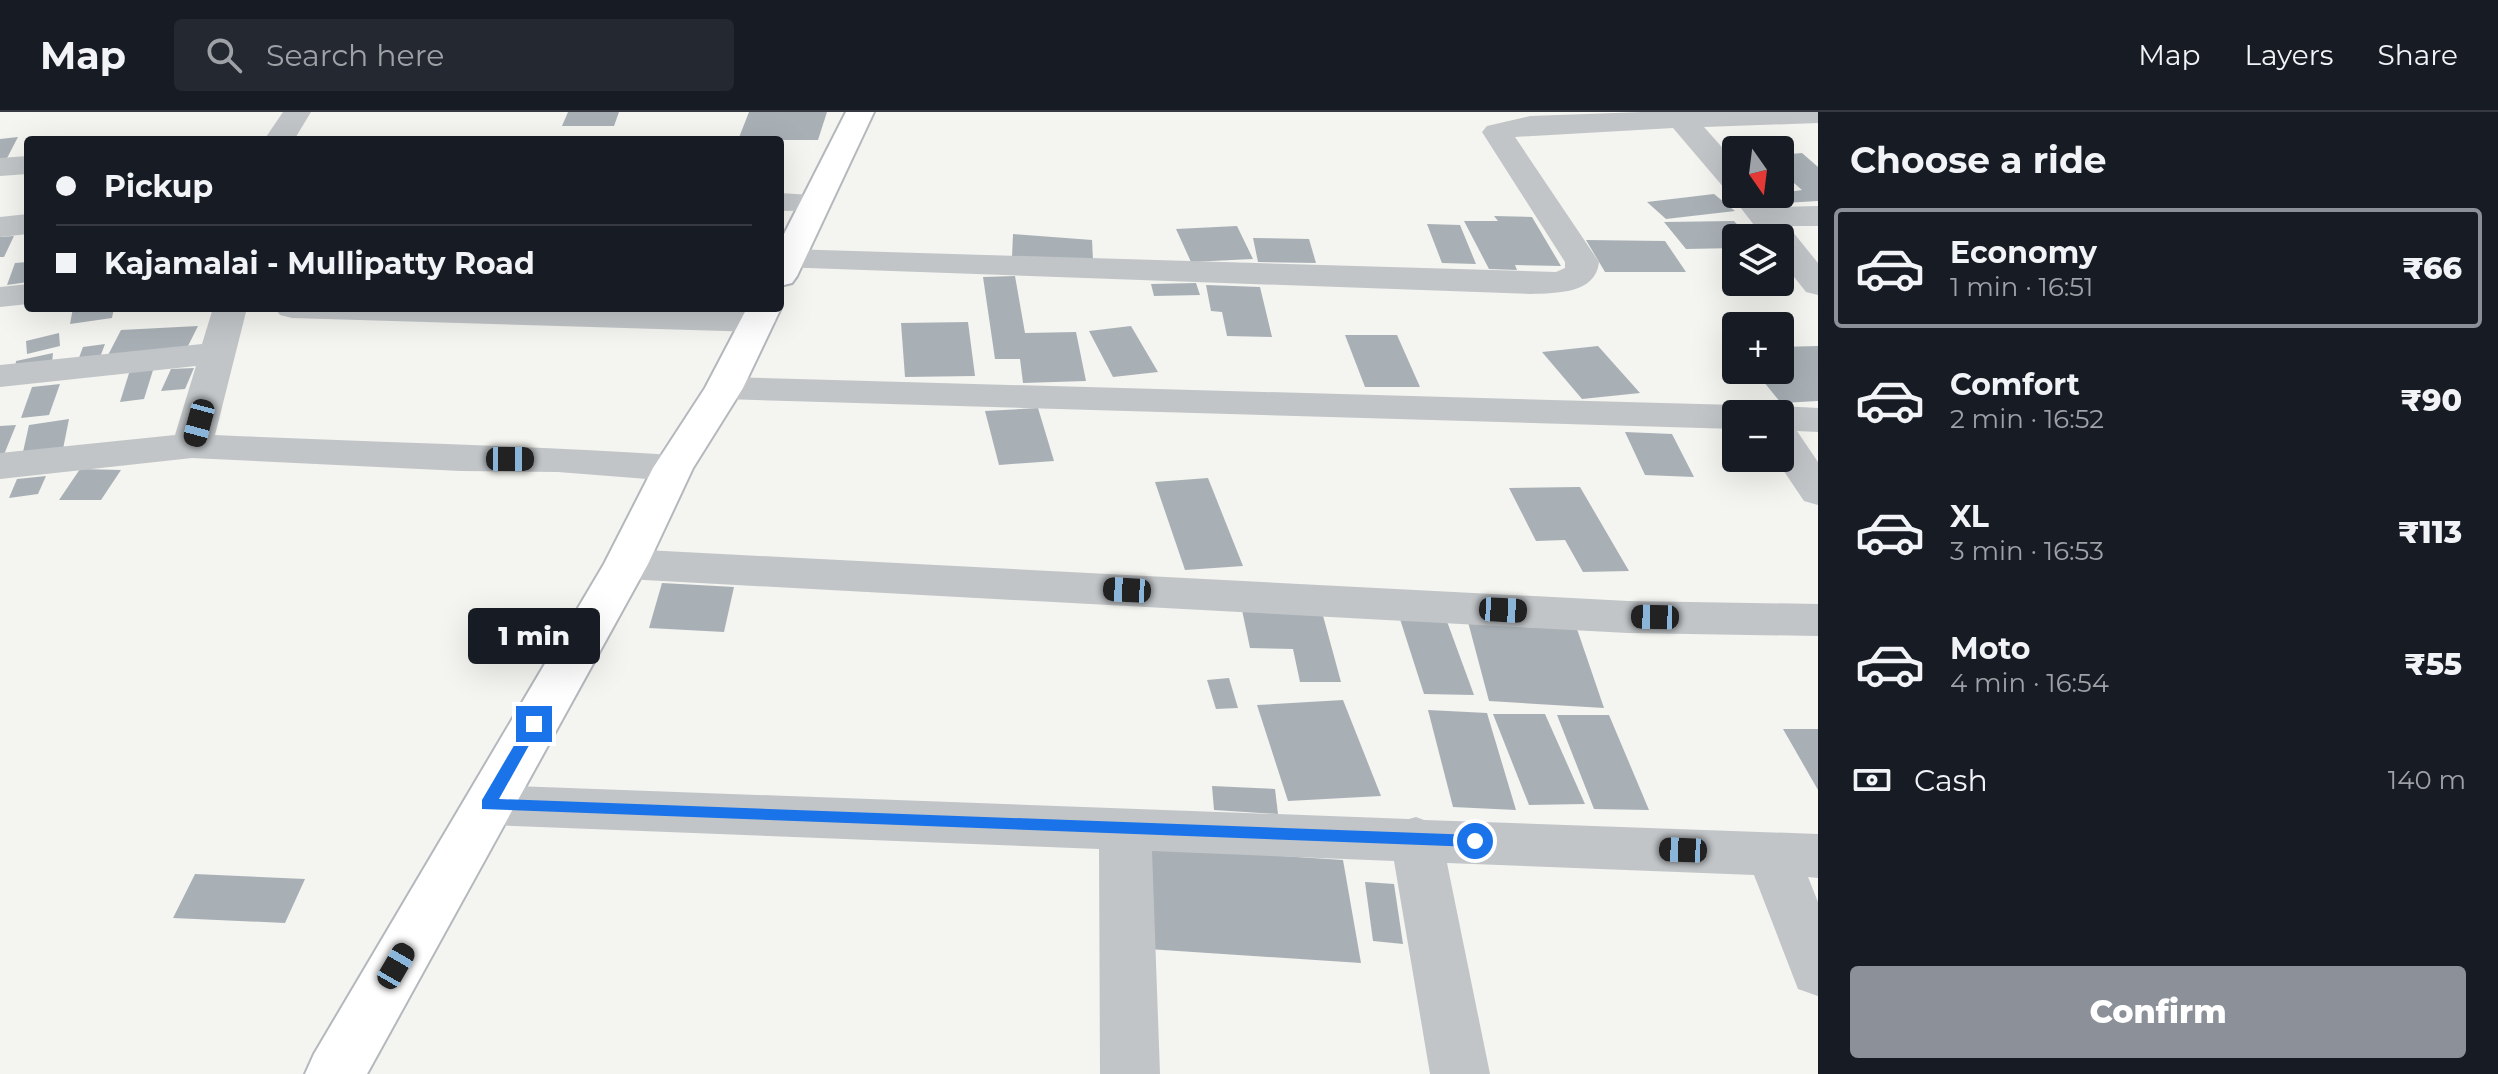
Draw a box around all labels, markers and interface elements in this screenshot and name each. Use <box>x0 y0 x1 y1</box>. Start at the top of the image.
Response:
search box <box>174 19 734 91</box>
text: Map <box>40 32 126 79</box>
icon: search <box>202 33 246 77</box>
text: Search here <box>266 37 444 74</box>
text: Map <box>2138 38 2201 72</box>
text: Layers <box>2245 38 2334 72</box>
text: Share <box>2378 38 2458 72</box>
north arrow <box>1722 136 1794 208</box>
map controls <box>1722 136 1794 472</box>
text: Choose a ride <box>1850 138 2107 182</box>
text: Pickup <box>104 168 213 205</box>
button: layers <box>1722 224 1794 296</box>
icon: car <box>1854 232 1926 304</box>
text: Economy <box>1950 234 2097 271</box>
text: Kajamalai - Mullipatty Road <box>104 245 535 282</box>
text: ₹66 <box>2402 250 2462 287</box>
text: 1 min · 16:51 <box>1950 271 2093 303</box>
button: + <box>1722 312 1794 384</box>
icon: car <box>1854 364 1926 436</box>
text: Comfort <box>1950 366 2080 403</box>
text: ₹90 <box>2400 382 2462 419</box>
car <box>181 397 217 449</box>
button: − <box>1722 400 1794 472</box>
text: 2 min · 16:52 <box>1950 403 2104 435</box>
car <box>486 447 534 471</box>
icon: car <box>1854 496 1926 568</box>
text: XL <box>1950 498 1989 535</box>
text: ₹113 <box>2398 514 2462 551</box>
text: 3 min · 16:53 <box>1950 535 2104 567</box>
car <box>1102 577 1152 603</box>
car <box>1478 597 1528 623</box>
car <box>1631 605 1679 629</box>
callout: 1 min <box>468 608 600 664</box>
text: 1 min <box>498 620 570 652</box>
icon: car <box>1854 628 1926 700</box>
text: Moto <box>1950 630 2031 667</box>
text: ₹55 <box>2404 646 2462 683</box>
text: 4 min · 16:54 <box>1950 667 2109 699</box>
route end <box>516 706 552 742</box>
icon: cash <box>1850 758 1894 802</box>
text: Cash <box>1914 762 1988 799</box>
text: 140 m <box>2388 764 2466 796</box>
route start <box>1457 823 1493 859</box>
car <box>1659 837 1707 863</box>
car <box>374 939 418 993</box>
button: Confirm <box>1850 966 2466 1058</box>

